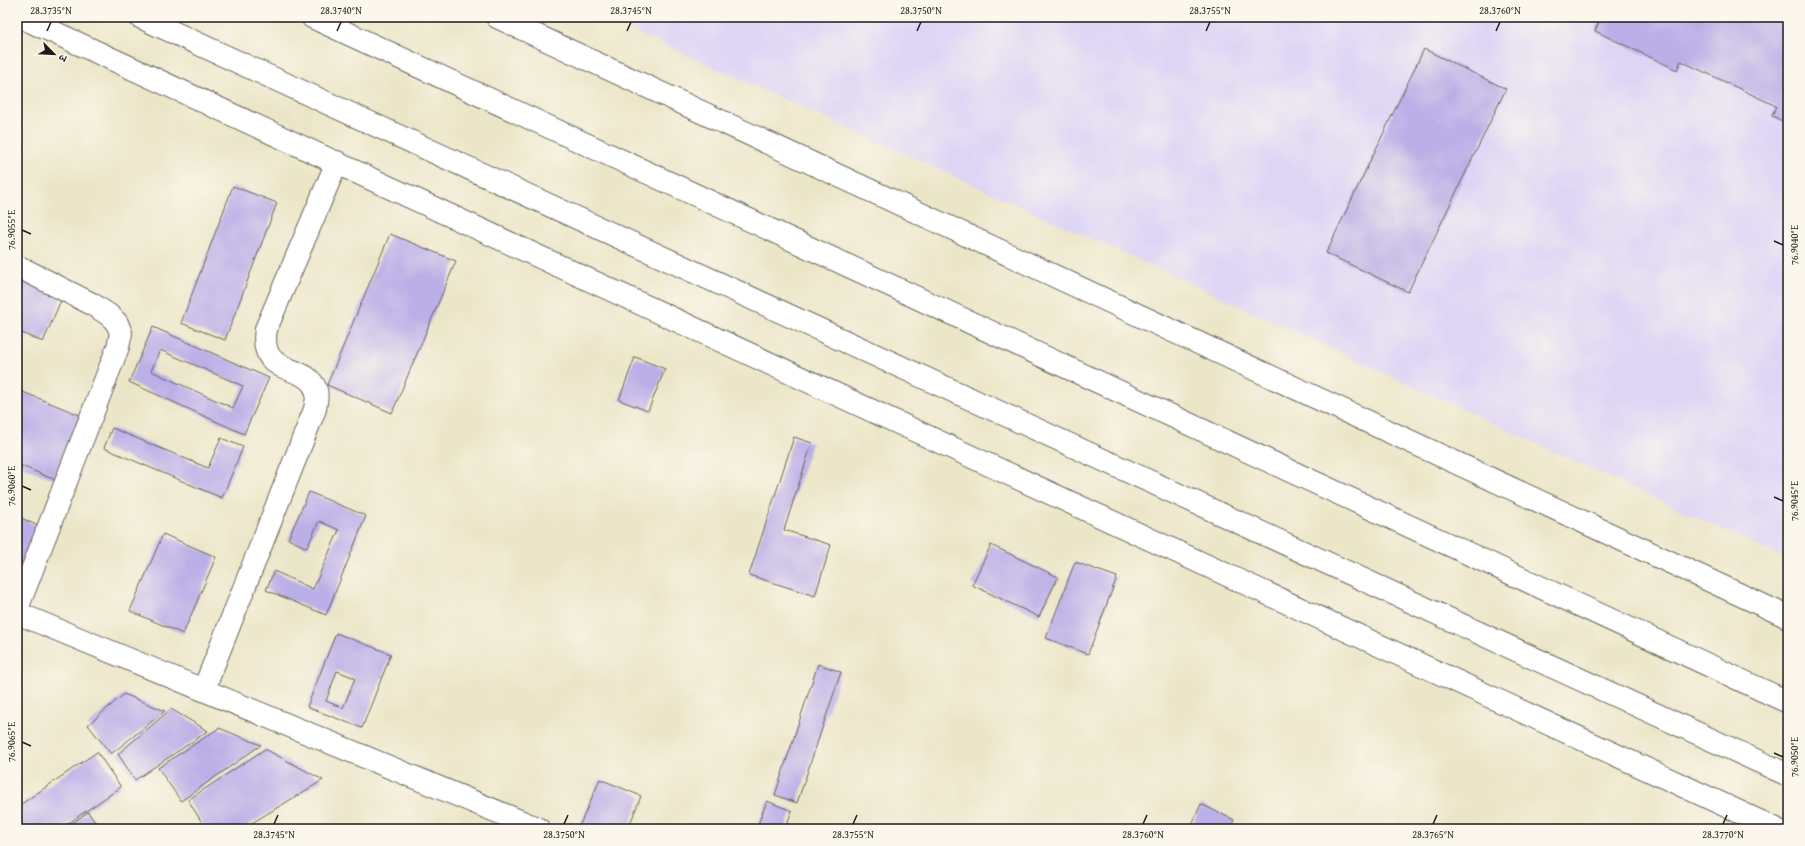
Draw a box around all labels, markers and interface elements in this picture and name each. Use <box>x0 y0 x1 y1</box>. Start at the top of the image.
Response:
text: 28.3735°N <box>30 3 72 18</box>
text: 28.3740°N <box>320 3 362 18</box>
text: 28.3745°N <box>610 3 652 18</box>
text: 28.3750°N <box>900 3 942 18</box>
text: 28.3755°N <box>1189 3 1231 18</box>
text: 28.3760°N <box>1479 3 1521 18</box>
north arrow <box>34 34 74 74</box>
text: उ <box>54 51 72 65</box>
text: 76.9055°E <box>4 210 19 250</box>
text: 76.9040°E <box>1787 225 1802 265</box>
text: 76.9060°E <box>4 466 19 506</box>
text: 76.9045°E <box>1787 481 1802 521</box>
text: 76.9065°E <box>4 722 19 762</box>
text: 76.9050°E <box>1787 737 1802 777</box>
text: 28.3745°N <box>253 827 295 842</box>
text: 28.3750°N <box>543 827 585 842</box>
text: 28.3755°N <box>832 827 874 842</box>
text: 28.3760°N <box>1122 827 1164 842</box>
text: 28.3765°N <box>1412 827 1454 842</box>
text: 28.3770°N <box>1702 827 1744 842</box>

